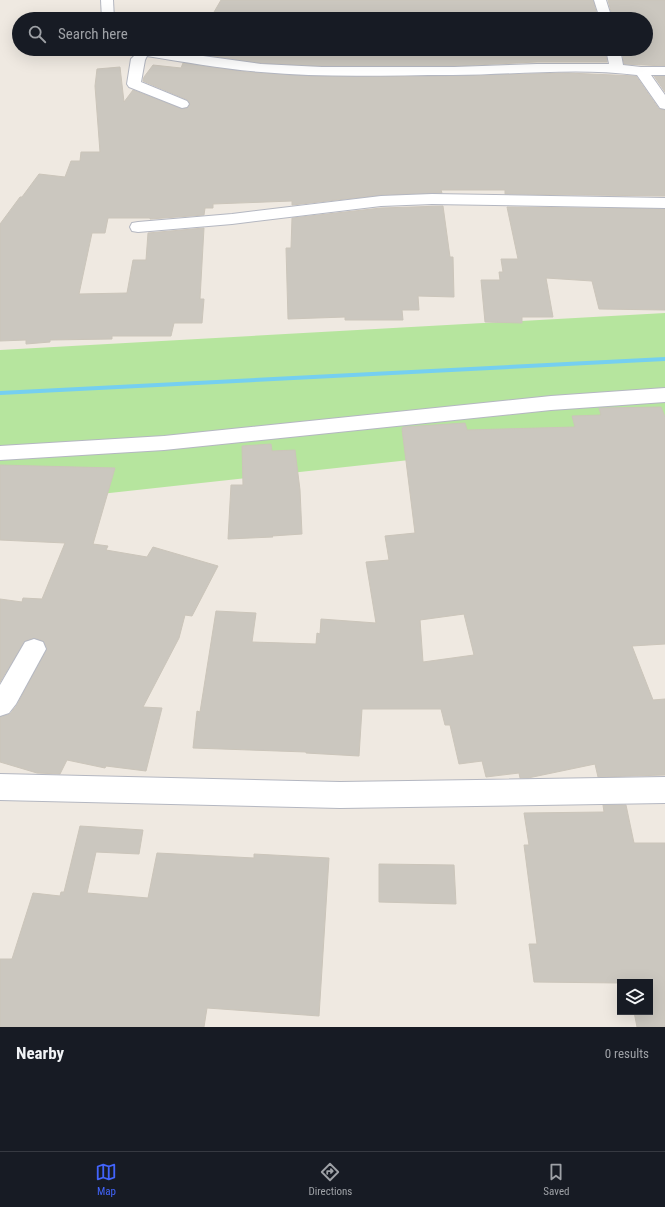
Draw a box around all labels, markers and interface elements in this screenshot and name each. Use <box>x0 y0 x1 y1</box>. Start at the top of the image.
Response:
search box <box>12 12 653 56</box>
icon: search <box>26 23 48 45</box>
text: Search here <box>58 25 128 43</box>
map controls <box>617 979 653 1015</box>
button: layers <box>617 979 653 1015</box>
text: Nearby <box>16 1043 64 1063</box>
text: 0 results <box>605 1046 649 1061</box>
tab: Map <box>95 1161 117 1198</box>
tab: Directions <box>308 1161 352 1198</box>
tab: Saved <box>543 1161 570 1198</box>

